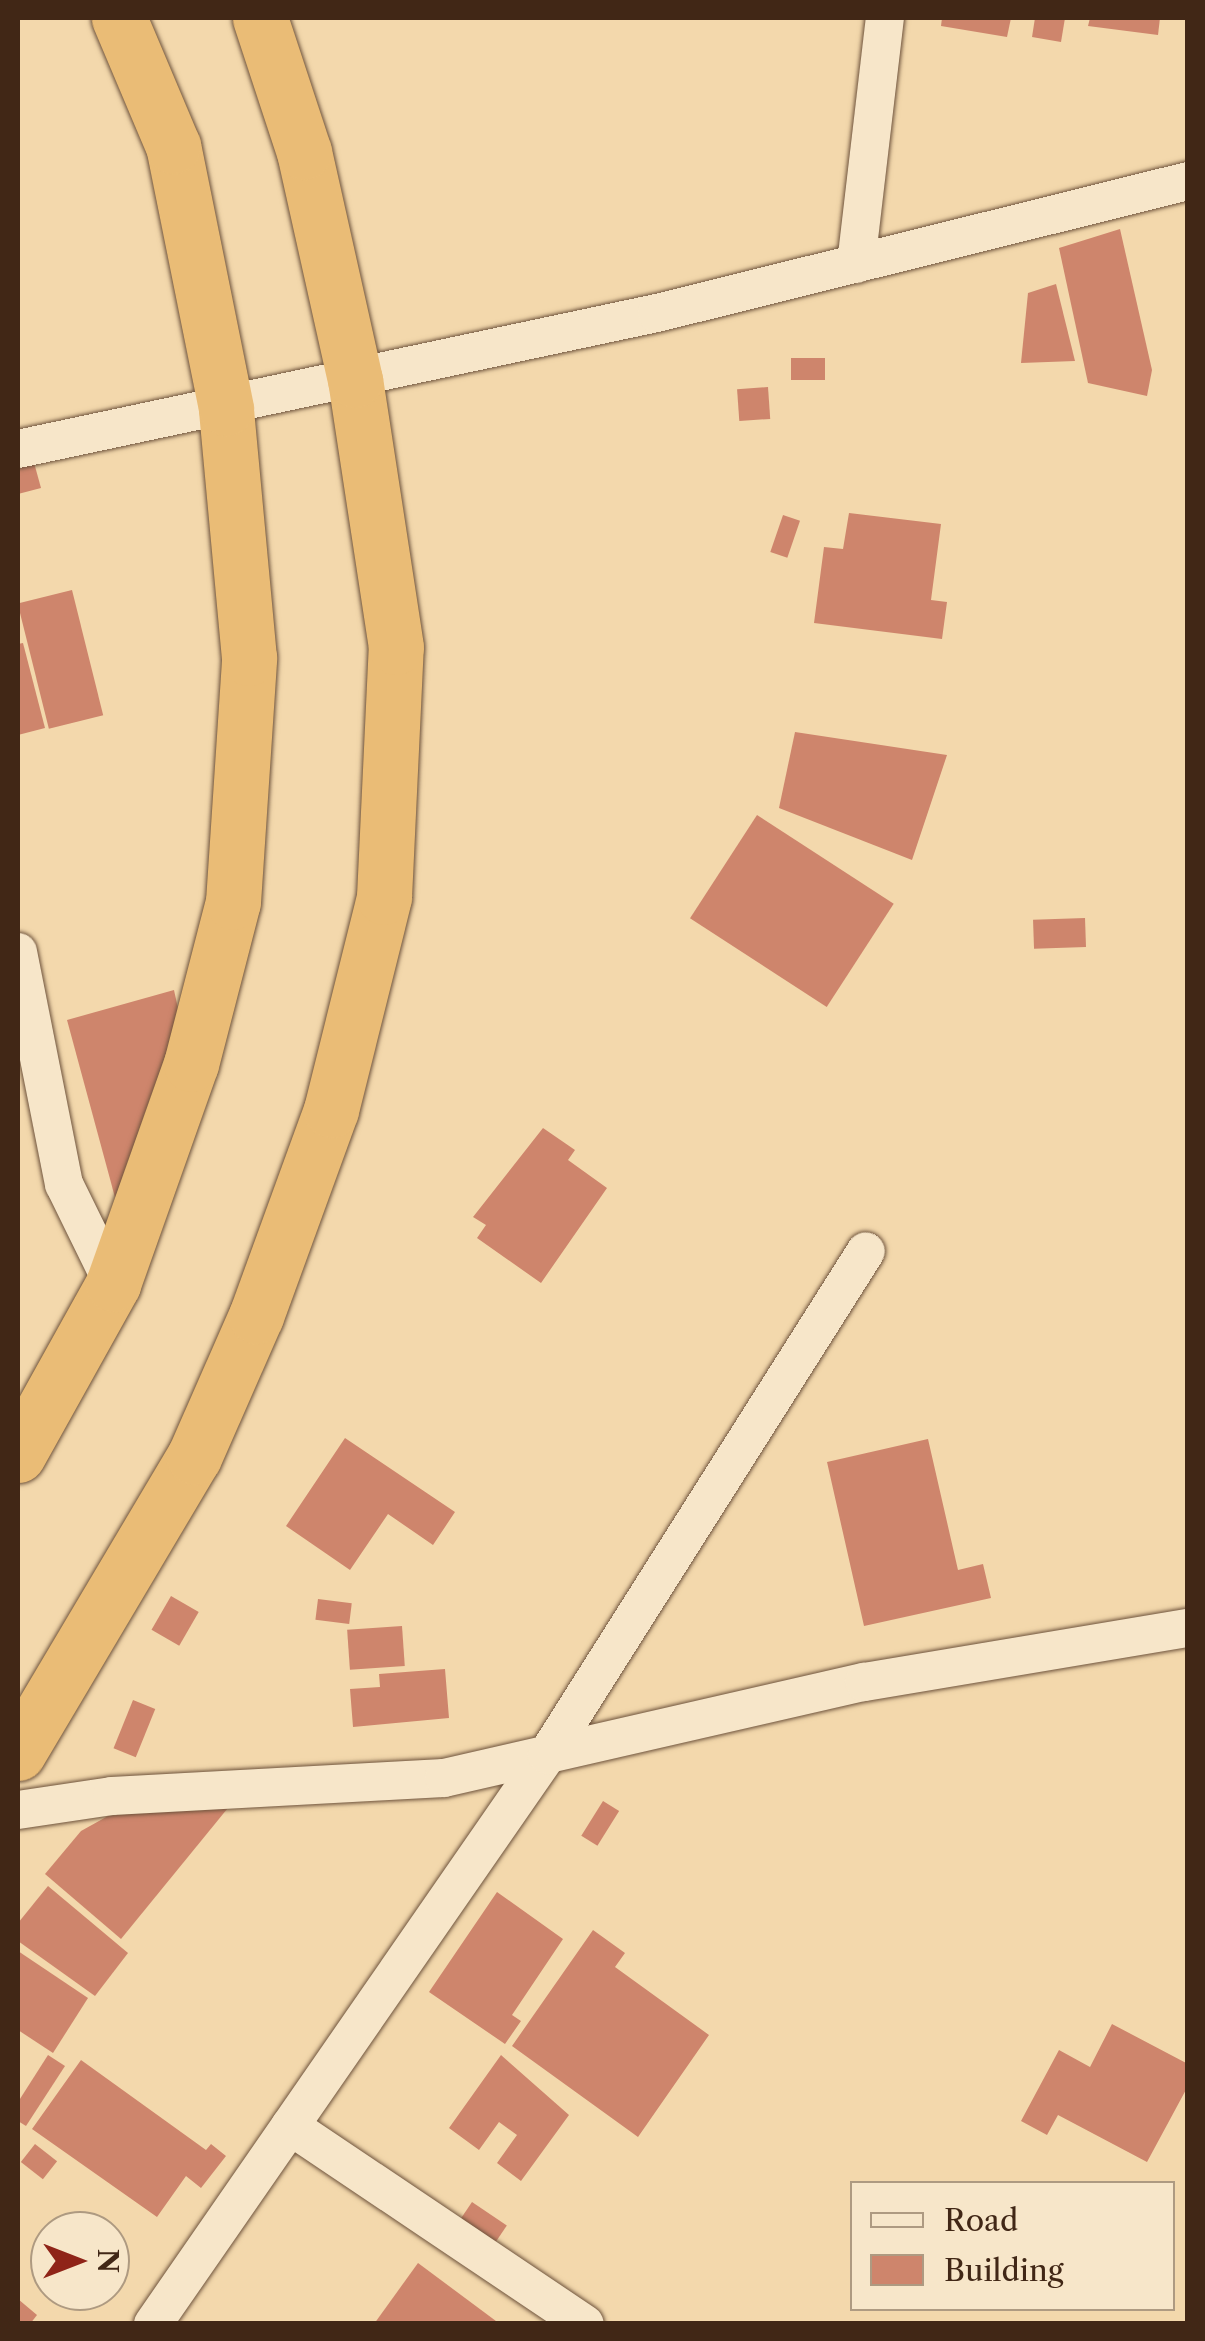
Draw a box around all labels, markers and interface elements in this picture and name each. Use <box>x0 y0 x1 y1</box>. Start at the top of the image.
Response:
legend <box>850 2181 1175 2311</box>
text: Road <box>944 2202 1018 2239</box>
north arrow <box>30 2211 130 2311</box>
text: N <box>91 2249 125 2273</box>
text: Building <box>944 2252 1064 2289</box>

